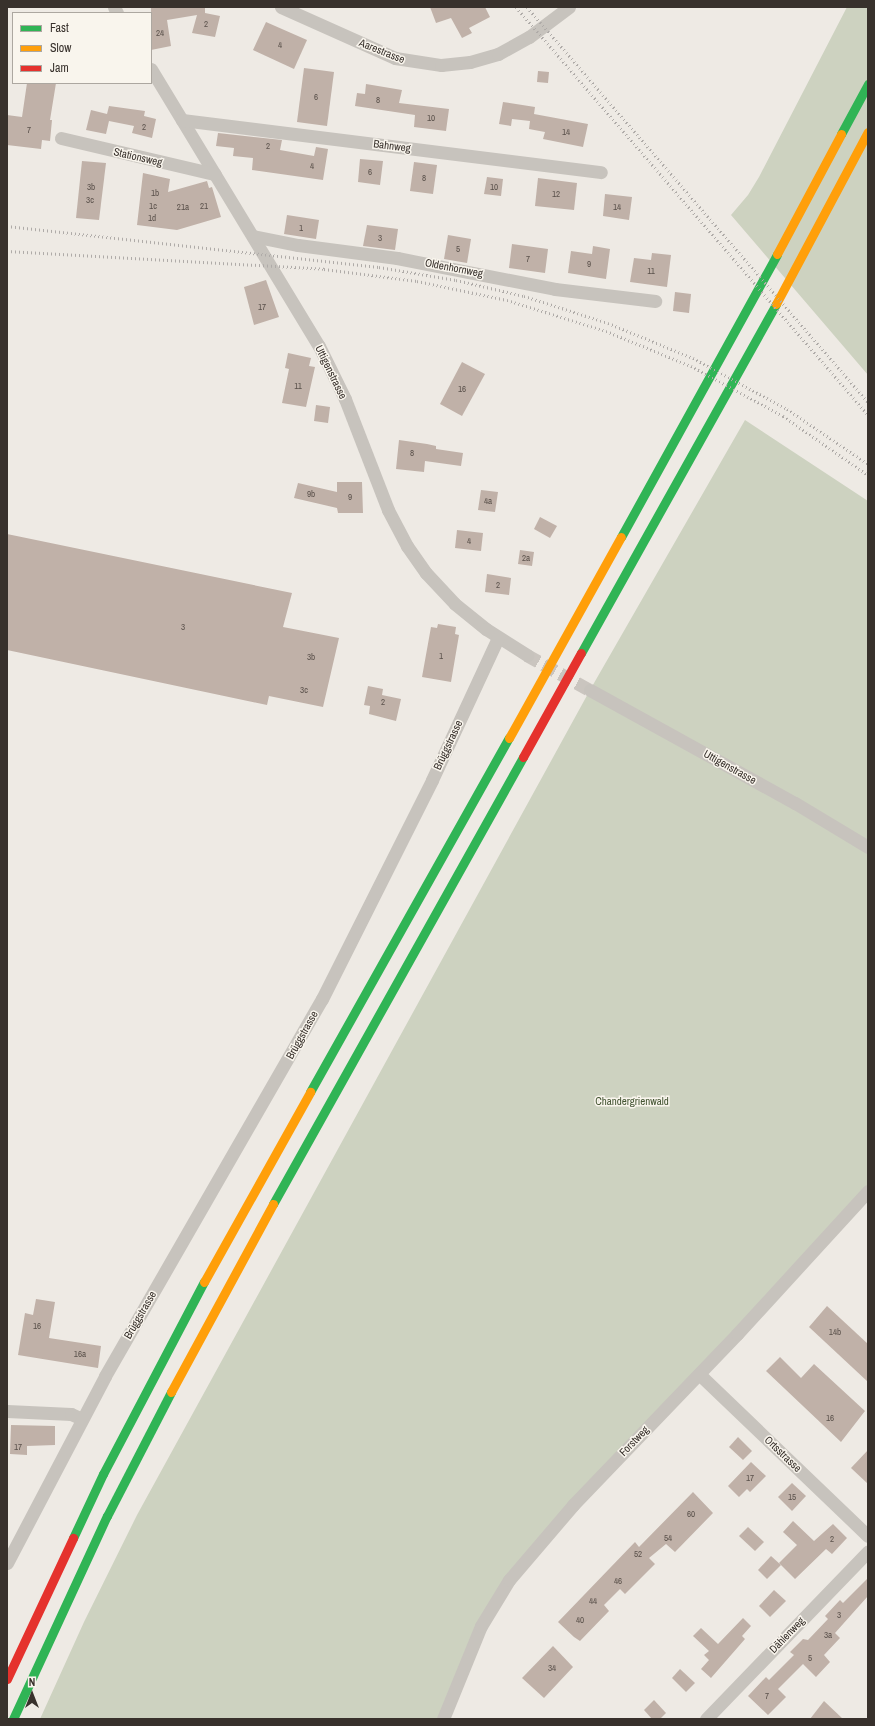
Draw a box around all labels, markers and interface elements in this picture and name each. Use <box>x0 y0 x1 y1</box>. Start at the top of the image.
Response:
legend <box>12 12 152 84</box>
house number: 2 <box>204 19 208 29</box>
text: Fast <box>50 20 69 36</box>
house number: 24 <box>156 28 164 38</box>
street label: Aarestrasse <box>357 36 407 66</box>
text: Slow <box>50 40 71 56</box>
house number: 4 <box>278 40 282 50</box>
text: Jam <box>50 60 69 76</box>
house number: 6 <box>314 92 318 102</box>
house number: 8 <box>376 95 380 105</box>
house number: 10 <box>427 113 435 123</box>
house number: 2 <box>142 122 146 132</box>
house number: 7 <box>27 125 31 135</box>
house number: 14 <box>562 127 570 137</box>
street label: Bahnweg <box>373 137 411 155</box>
house number: 2 <box>266 141 270 151</box>
street label: Stationsweg <box>112 145 164 169</box>
house number: 4 <box>310 161 314 171</box>
house number: 6 <box>368 167 372 177</box>
house number: 8 <box>422 173 426 183</box>
house number: 3b <box>87 182 95 192</box>
house number: 10 <box>490 182 498 192</box>
house number: 1b <box>151 188 159 198</box>
house number: 12 <box>552 189 560 199</box>
house number: 3c <box>86 195 94 205</box>
house number: 1c <box>149 201 157 211</box>
house number: 21 <box>200 201 208 211</box>
house number: 21a <box>177 202 189 212</box>
house number: 14 <box>613 202 621 212</box>
house number: 1d <box>148 213 156 223</box>
house number: 1 <box>299 223 303 233</box>
house number: 3 <box>378 233 382 243</box>
house number: 5 <box>456 244 460 254</box>
house number: 7 <box>526 254 530 264</box>
street label: Oldenhornweg <box>424 256 484 280</box>
house number: 9 <box>587 259 591 269</box>
house number: 11 <box>647 266 655 276</box>
house number: 17 <box>258 302 266 312</box>
street label: Uttigenstrasse <box>312 343 350 401</box>
house number: 11 <box>294 381 302 391</box>
house number: 16 <box>458 384 466 394</box>
house number: 8 <box>410 448 414 458</box>
house number: 9b <box>307 489 315 499</box>
house number: 9 <box>348 492 352 502</box>
house number: 4a <box>484 496 492 506</box>
house number: 4 <box>467 536 471 546</box>
house number: 2a <box>522 553 530 563</box>
house number: 2 <box>496 580 500 590</box>
house number: 3 <box>181 622 185 632</box>
house number: 1 <box>439 651 443 661</box>
house number: 3b <box>307 652 315 662</box>
house number: 3c <box>300 685 308 695</box>
house number: 2 <box>381 697 385 707</box>
street label: Brüggstrasse <box>431 718 465 772</box>
street label: Uttigenstrasse <box>701 747 759 787</box>
street label: Brüggstrasse <box>283 1009 321 1061</box>
park label: Chandergrienwald <box>595 1094 669 1108</box>
street label: Brüggstrasse <box>121 1289 159 1341</box>
house number: 16 <box>33 1321 41 1331</box>
house number: 14b <box>829 1327 841 1337</box>
house number: 16a <box>74 1349 86 1359</box>
house number: 16 <box>826 1413 834 1423</box>
street label: Forstweg <box>617 1423 651 1459</box>
street label: Ortsstrasse <box>762 1433 804 1475</box>
house number: 17 <box>14 1442 22 1452</box>
house number: 17 <box>746 1473 754 1483</box>
house number: 15 <box>788 1492 796 1502</box>
house number: 60 <box>687 1509 695 1519</box>
house number: 54 <box>664 1533 672 1543</box>
house number: 2 <box>830 1534 834 1544</box>
house number: 52 <box>634 1549 642 1559</box>
house number: 46 <box>614 1576 622 1586</box>
house number: 44 <box>589 1596 597 1606</box>
house number: 3 <box>837 1610 841 1620</box>
street label: Dählenweg <box>767 1614 807 1656</box>
house number: 40 <box>576 1615 584 1625</box>
house number: 3a <box>824 1630 832 1640</box>
house number: 5 <box>808 1653 812 1663</box>
house number: 34 <box>548 1663 556 1673</box>
north arrow <box>12 1674 52 1714</box>
text: N <box>29 1675 35 1689</box>
house number: 7 <box>765 1691 769 1701</box>

